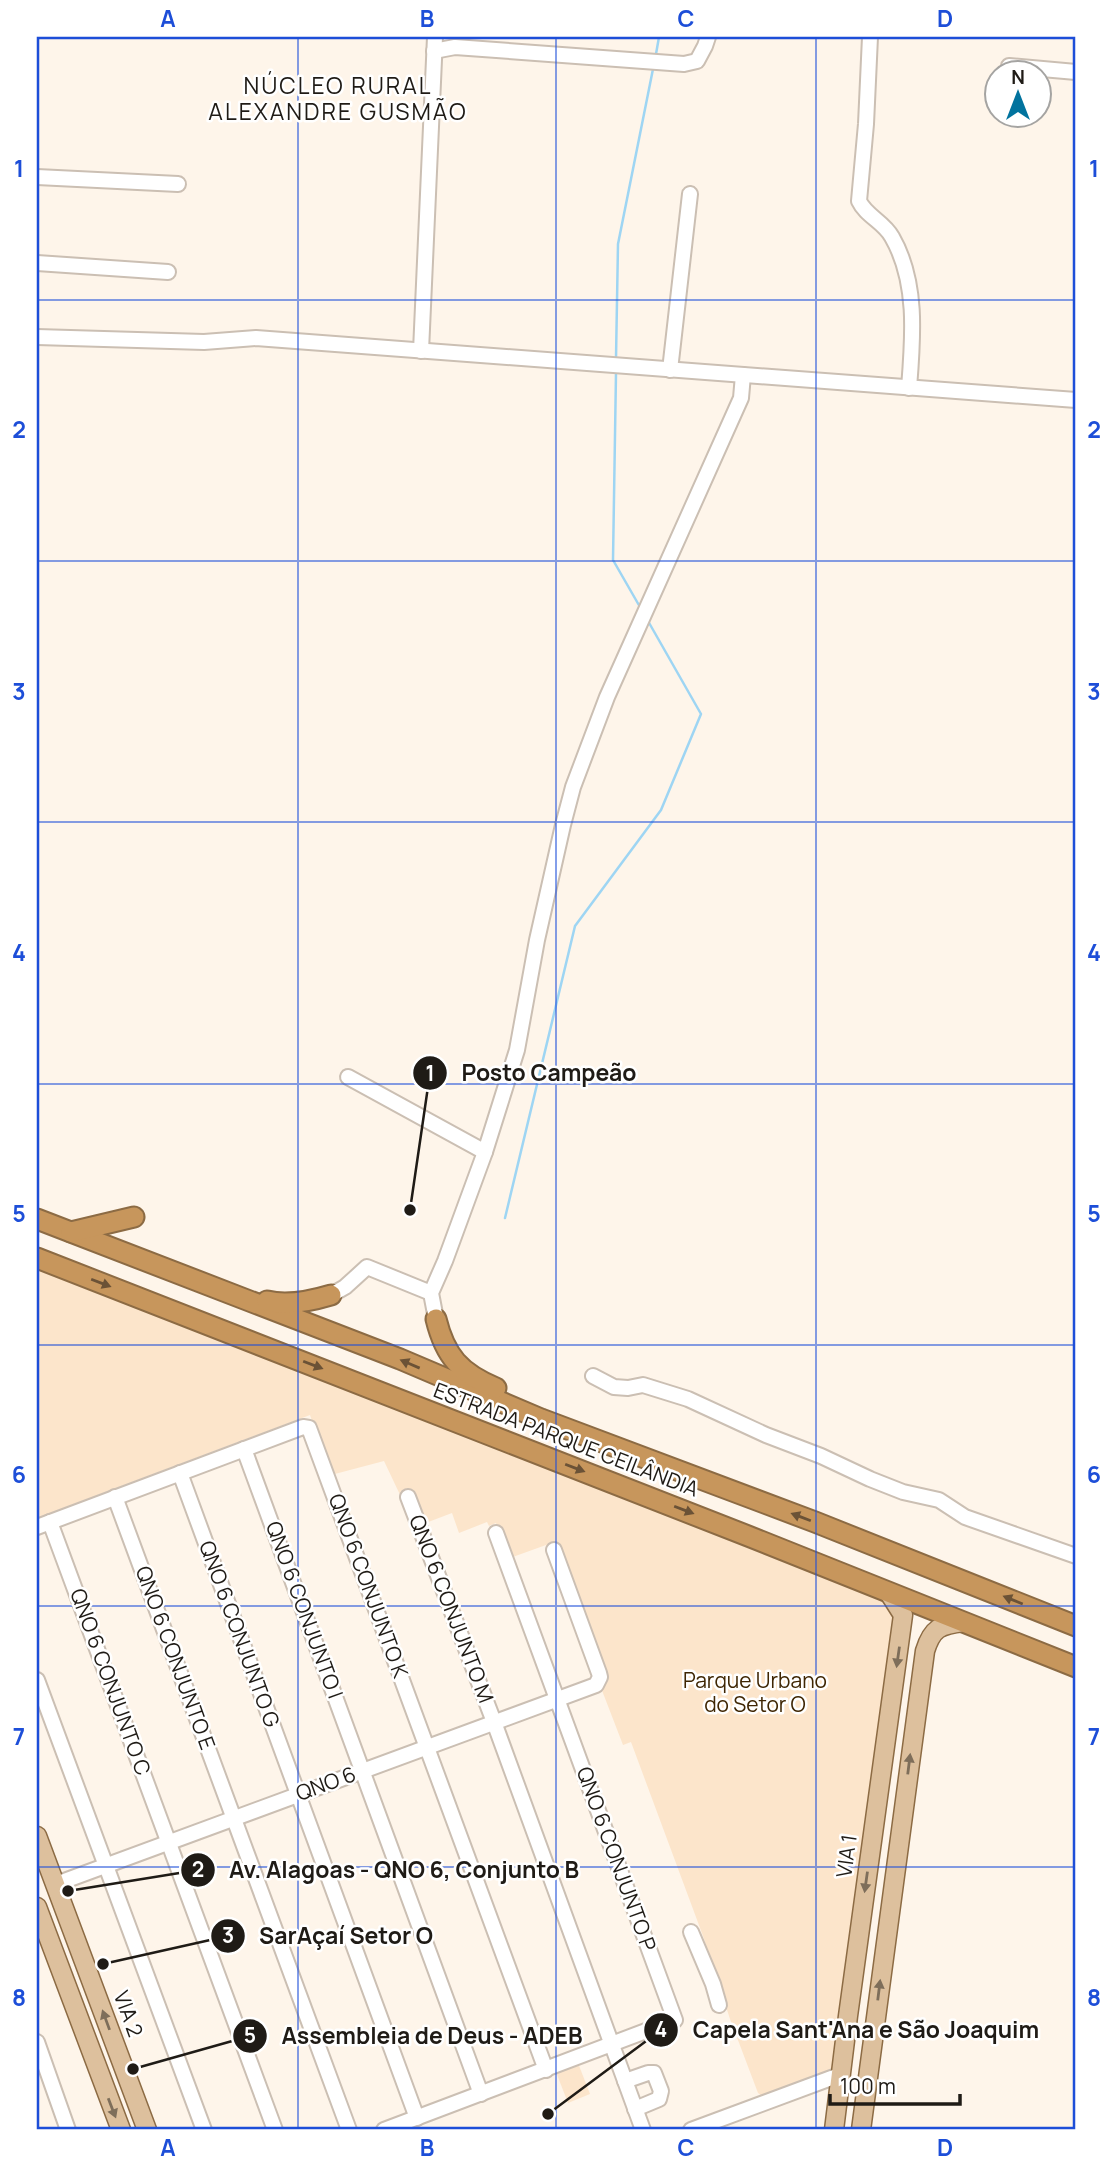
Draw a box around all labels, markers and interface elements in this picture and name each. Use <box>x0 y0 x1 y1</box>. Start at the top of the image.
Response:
text: A <box>160 2 176 34</box>
text: B <box>420 2 434 34</box>
text: C <box>678 2 695 34</box>
text: D <box>937 2 953 34</box>
north arrow <box>984 60 1054 130</box>
text: N <box>1011 64 1025 90</box>
district label: NÚCLEO RURAL ALEXANDRE GUSMÃO <box>208 69 468 127</box>
text: 1 <box>14 152 24 184</box>
text: 1 <box>1089 152 1099 184</box>
text: 2 <box>12 413 26 445</box>
text: 2 <box>1087 413 1101 445</box>
text: 3 <box>12 675 26 707</box>
text: 3 <box>1087 675 1101 707</box>
text: 4 <box>12 936 26 968</box>
text: 4 <box>1087 936 1101 968</box>
callout: Posto Campeão <box>413 1051 651 1095</box>
text: Posto Campeão <box>461 1056 637 1088</box>
text: 1 <box>425 1059 435 1087</box>
text: 5 <box>12 1197 26 1229</box>
text: 5 <box>1087 1197 1101 1229</box>
one-way arrow <box>90 1277 111 1288</box>
one-way arrow <box>399 1358 420 1369</box>
one-way arrow <box>302 1359 323 1370</box>
street label: ESTRADA PARQUE CEILÂNDIA <box>430 1376 703 1503</box>
text: 6 <box>12 1458 26 1490</box>
text: 6 <box>1087 1458 1101 1490</box>
one-way arrow <box>564 1462 585 1473</box>
street label: QNO 6 CONJUNTO K <box>323 1490 415 1682</box>
one-way arrow <box>674 1505 695 1516</box>
street label: QNO 6 CONJUNTO M <box>403 1511 501 1707</box>
one-way arrow <box>791 1511 812 1522</box>
street label: QNO 6 CONJUNTO I <box>260 1517 350 1702</box>
street label: QNO 6 CONJUNTO G <box>193 1537 287 1731</box>
street label: QNO 6 CONJUNTO E <box>130 1562 222 1753</box>
street label: QNO 6 CONJUNTO C <box>64 1585 158 1779</box>
one-way arrow <box>1003 1595 1024 1606</box>
one-way arrow <box>892 1646 903 1668</box>
park label: Parque Urbano do Setor O <box>683 1666 827 1718</box>
text: 7 <box>13 1720 25 1752</box>
text: 7 <box>1088 1720 1100 1752</box>
one-way arrow <box>903 1753 914 1775</box>
street label: QNO 6 <box>292 1759 360 1807</box>
street label: QNO 6 CONJUNTO P <box>571 1763 663 1955</box>
street label: VIA 1 <box>829 1832 863 1879</box>
callout: Av. Alagoas - QNO 6, Conjunto B <box>180 1848 594 1892</box>
text: Av. Alagoas - QNO 6, Conjunto B <box>229 1853 579 1885</box>
text: 2 <box>192 1855 204 1883</box>
one-way arrow <box>860 1871 871 1893</box>
callout: SarAçaí Setor O <box>210 1914 447 1958</box>
text: SarAçaí Setor O <box>259 1919 433 1951</box>
text: 3 <box>222 1921 234 1949</box>
one-way arrow <box>874 1979 885 2001</box>
text: 8 <box>12 1981 26 2013</box>
text: 8 <box>1087 1981 1101 2013</box>
street label: VIA 2 <box>108 1987 150 2041</box>
callout: Capela Sant'Ana e São Joaquim <box>644 2008 1053 2052</box>
one-way arrow <box>101 2010 112 2031</box>
text: Capela Sant'Ana e São Joaquim <box>693 2013 1039 2045</box>
callout: Assembleia de Deus - ADEB <box>233 2014 597 2058</box>
text: 4 <box>655 2015 667 2043</box>
text: Assembleia de Deus - ADEB <box>281 2019 583 2051</box>
text: 5 <box>244 2021 256 2049</box>
scale bar <box>830 2062 959 2106</box>
text: 100 m <box>840 2072 896 2100</box>
one-way arrow <box>107 2098 118 2119</box>
text: A <box>160 2131 176 2163</box>
text: B <box>420 2131 434 2163</box>
text: C <box>678 2131 695 2163</box>
text: D <box>937 2131 953 2163</box>

